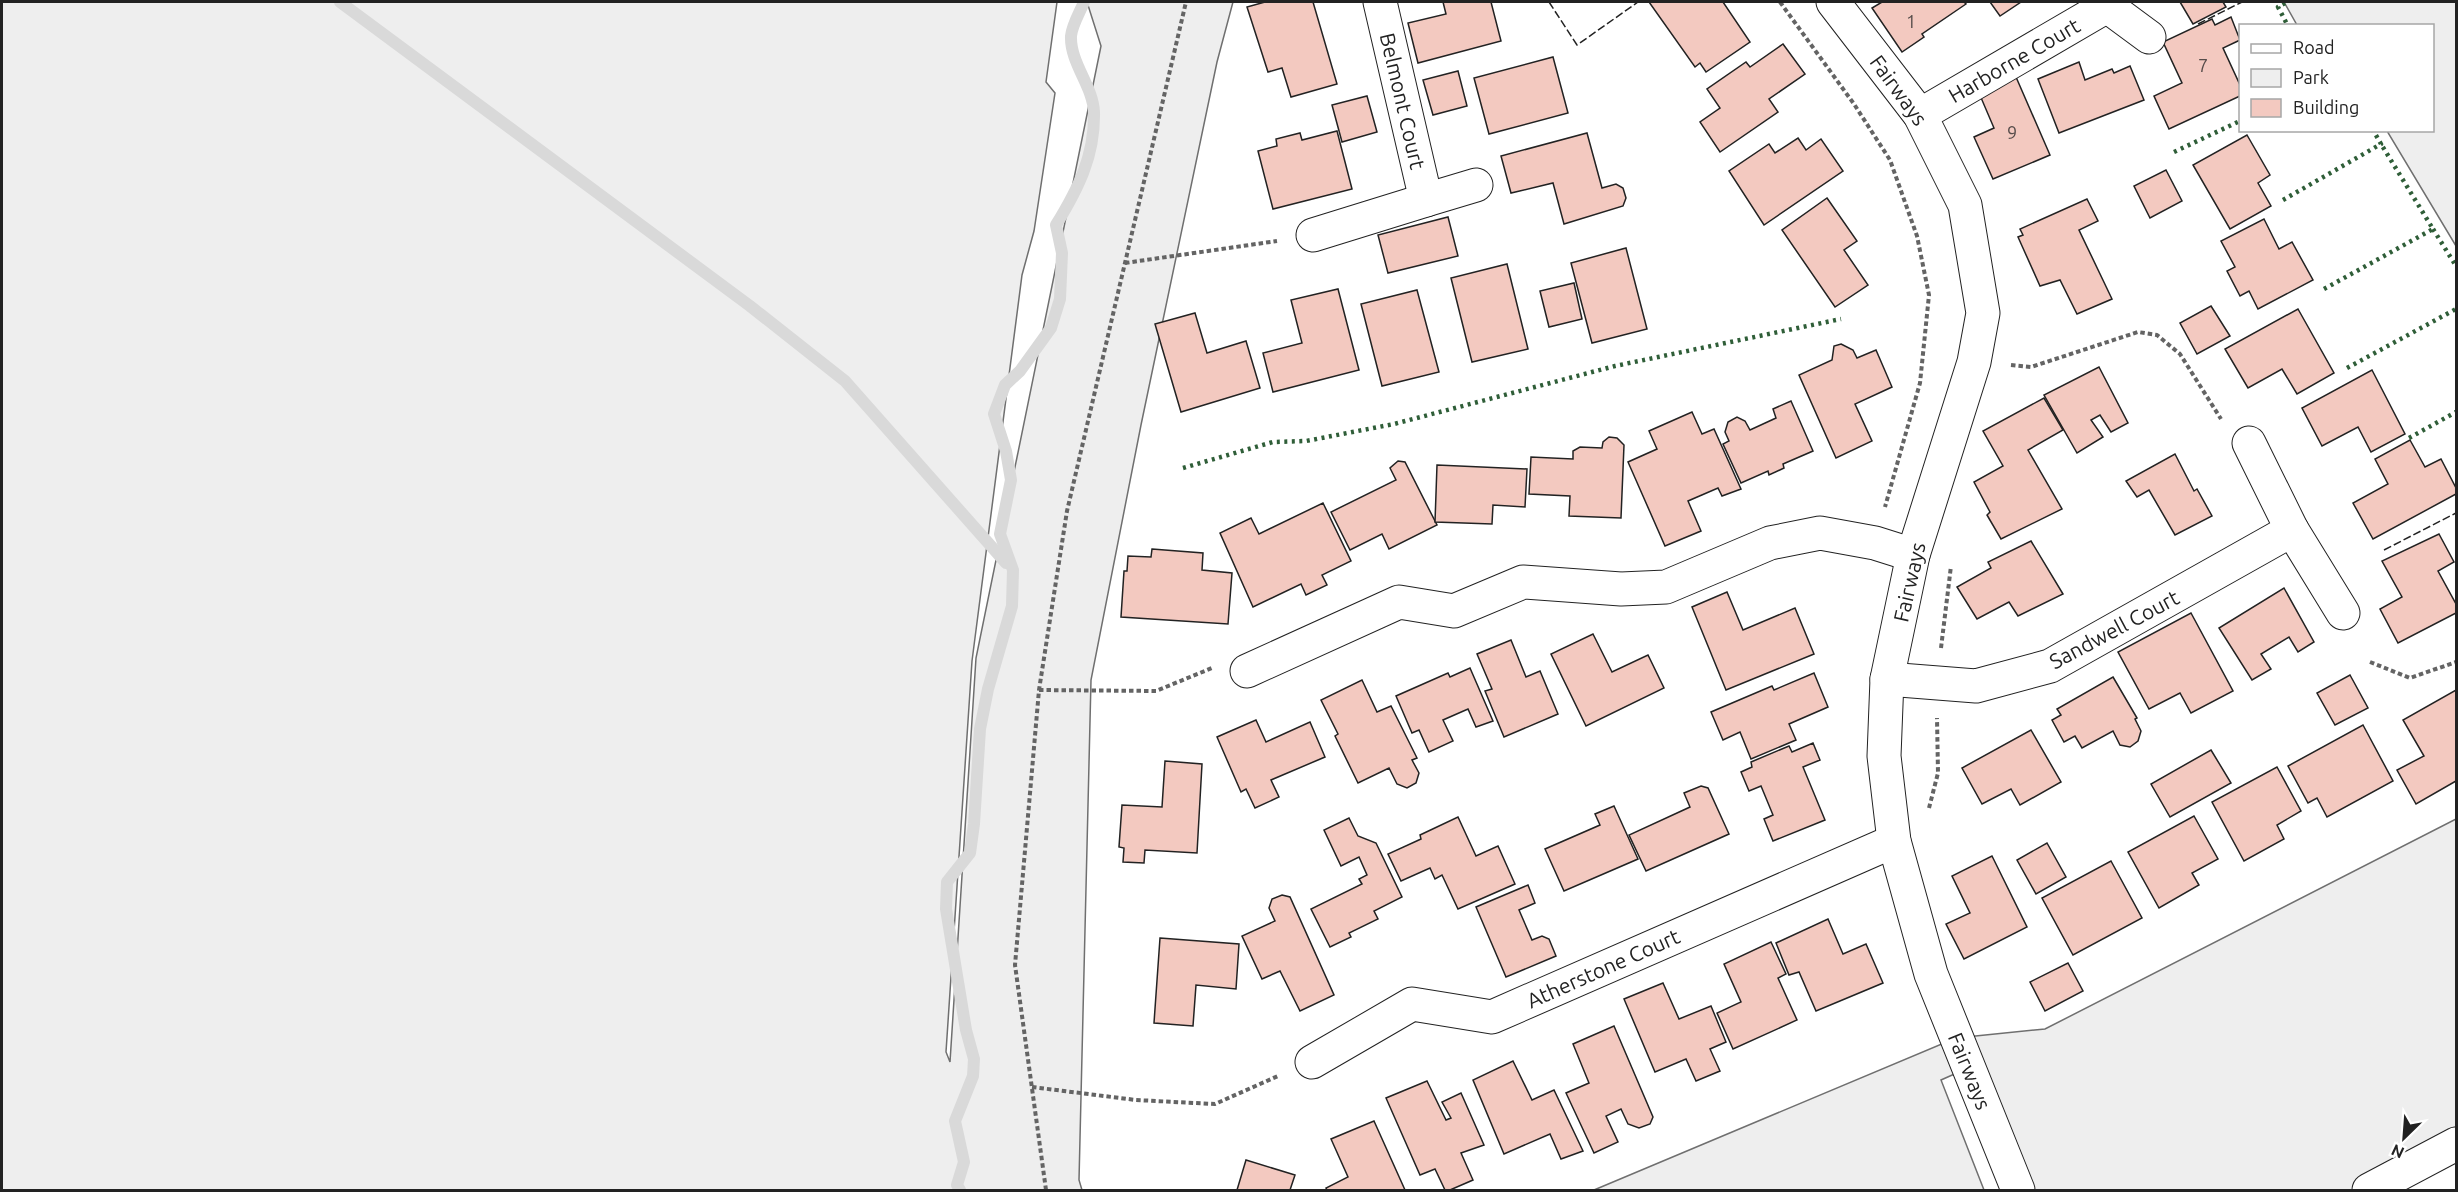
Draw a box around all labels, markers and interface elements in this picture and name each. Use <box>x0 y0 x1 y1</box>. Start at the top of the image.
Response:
house number: 1 <box>1906 11 1916 31</box>
street label: Harborne Court <box>1944 13 2084 107</box>
legend <box>2239 24 2434 132</box>
street label: Belmont Court <box>1376 30 1430 172</box>
text: Road <box>2293 37 2335 57</box>
street label: Fairways <box>1866 50 1932 130</box>
house number: 7 <box>2198 55 2208 75</box>
text: Park <box>2293 67 2329 87</box>
text: Building <box>2293 97 2359 117</box>
house number: 9 <box>2007 122 2017 142</box>
street label: Fairways <box>1888 540 1930 624</box>
street label: Sandwell Court <box>2045 585 2183 673</box>
street label: Atherstone Court <box>1523 924 1683 1012</box>
street label: Fairways <box>1944 1029 1996 1113</box>
north arrow <box>2374 1108 2434 1168</box>
text: N <box>2388 1141 2407 1162</box>

